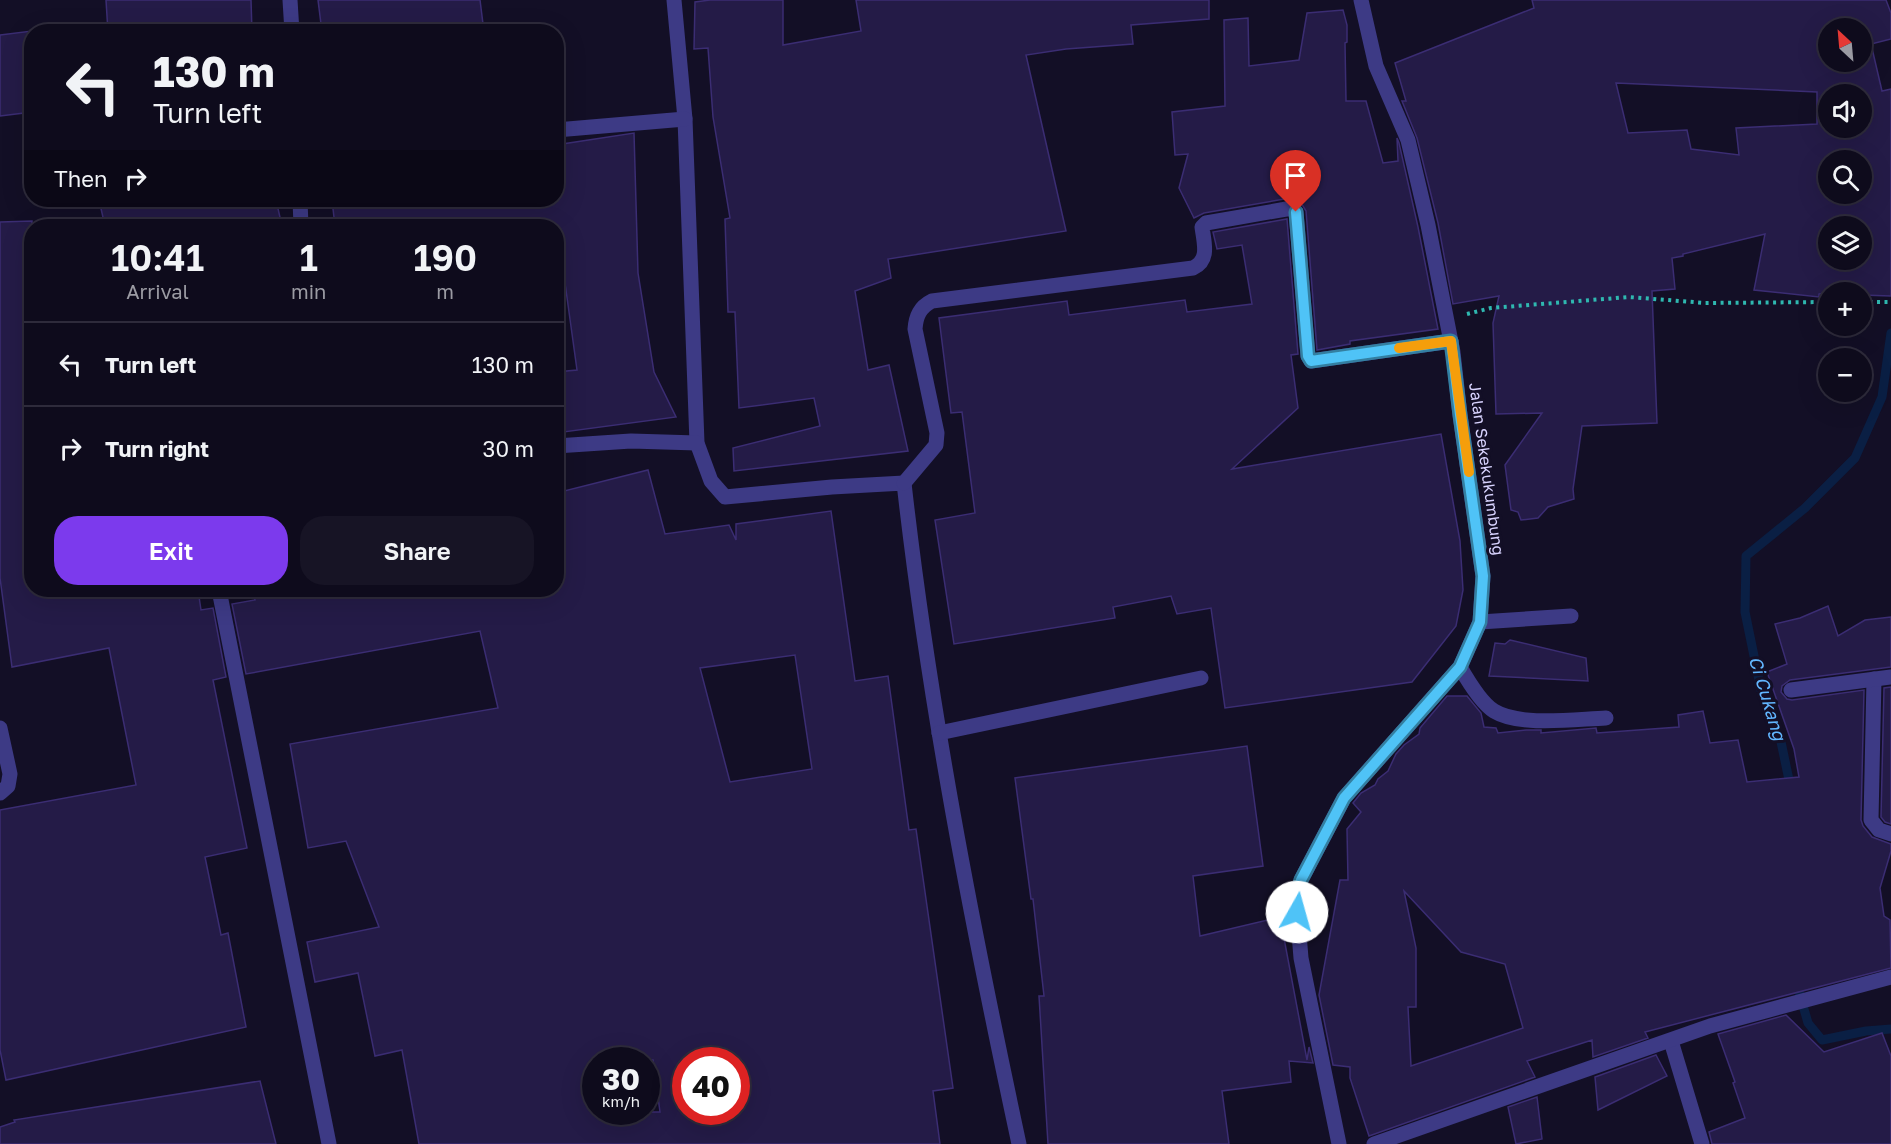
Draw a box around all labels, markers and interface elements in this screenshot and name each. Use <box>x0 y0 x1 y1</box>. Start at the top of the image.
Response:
north arrow <box>1818 18 1872 72</box>
map controls <box>1818 18 1872 402</box>
text: 130 m <box>153 46 275 96</box>
icon: left <box>54 48 132 126</box>
button: sound <box>1818 84 1872 138</box>
text: Turn left <box>153 97 262 129</box>
pin <box>1270 150 1321 212</box>
button: search <box>1818 150 1872 204</box>
icon: arrive <box>1279 159 1312 192</box>
icon: right <box>119 162 152 195</box>
text: Then <box>54 165 107 192</box>
button: layers <box>1818 216 1872 270</box>
text: 10:41 <box>111 236 204 279</box>
text: 1 <box>300 236 318 279</box>
text: 190 <box>413 236 477 279</box>
text: Arrival <box>126 279 189 303</box>
text: min <box>291 279 326 303</box>
text: m <box>436 279 454 303</box>
button: + <box>1818 282 1872 336</box>
icon: left <box>54 348 87 381</box>
button: − <box>1818 348 1872 402</box>
text: Turn left <box>105 351 196 378</box>
text: 130 m <box>472 351 534 378</box>
street label: Jalan Sekekukumbung <box>1465 381 1509 557</box>
icon: right <box>54 432 87 465</box>
text: Turn right <box>105 435 209 462</box>
text: 30 m <box>483 435 534 462</box>
button: Exit <box>54 516 288 585</box>
button: Share <box>300 516 534 585</box>
water label: Ci Cukang <box>1745 653 1792 745</box>
position arrow <box>1265 880 1329 944</box>
speed limit sign: 40 <box>672 1047 750 1125</box>
text: 30 <box>602 1061 640 1097</box>
text: km/h <box>602 1092 640 1110</box>

